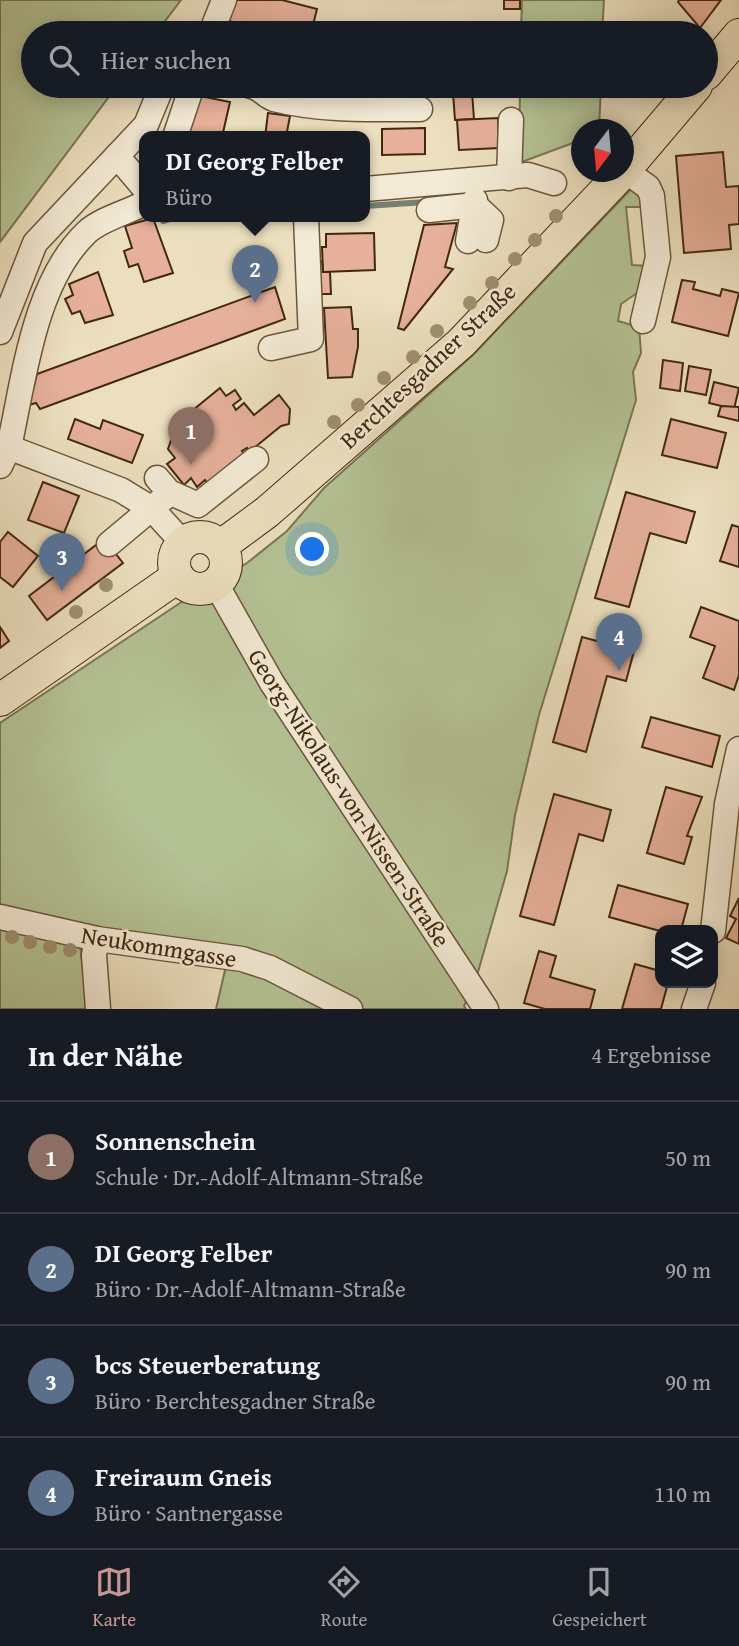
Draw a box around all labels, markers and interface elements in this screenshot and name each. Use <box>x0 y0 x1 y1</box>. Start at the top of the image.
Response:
search box <box>21 21 718 98</box>
text: Hier suchen <box>101 40 231 79</box>
icon: search <box>45 41 83 79</box>
north arrow <box>571 119 634 182</box>
popup <box>139 131 370 222</box>
text: DI Georg Felber <box>166 141 343 180</box>
text: Büro <box>166 180 212 213</box>
pin: 2 <box>232 245 278 303</box>
street label: Berchtesgadner Straße <box>332 274 524 457</box>
pin: 1 <box>168 407 214 465</box>
your location <box>295 532 329 566</box>
pin: 3 <box>39 533 85 591</box>
pin: 4 <box>596 613 642 671</box>
street label: Georg-Nikolaus-von-Nissen-Straße <box>240 642 459 954</box>
street label: Neukommgasse <box>79 917 239 976</box>
map controls <box>655 925 718 988</box>
button: layers <box>655 925 718 988</box>
text: In der Nähe <box>28 1033 183 1077</box>
text: 4 Ergebnisse <box>591 1038 711 1071</box>
text: Sonnenschein <box>95 1121 256 1160</box>
text: 1 <box>45 1141 57 1174</box>
text: 50 m <box>665 1141 711 1174</box>
text: Schule · Dr.-Adolf-Altmann-Straße <box>95 1160 423 1193</box>
text: DI Georg Felber <box>95 1233 272 1272</box>
text: 2 <box>45 1253 57 1286</box>
text: 90 m <box>665 1253 711 1286</box>
text: Büro · Dr.-Adolf-Altmann-Straße <box>95 1272 406 1305</box>
text: bcs Steuerberatung <box>95 1345 320 1384</box>
text: 3 <box>45 1365 57 1398</box>
text: 90 m <box>665 1365 711 1398</box>
text: Büro · Berchtesgadner Straße <box>95 1384 376 1417</box>
text: Freiraum Gneis <box>95 1457 272 1496</box>
text: 4 <box>45 1477 57 1510</box>
text: 110 m <box>654 1477 711 1510</box>
text: Büro · Santnergasse <box>95 1496 283 1529</box>
tab: Karte <box>92 1563 136 1633</box>
tab: Route <box>321 1563 367 1633</box>
tab: Gespeichert <box>552 1563 647 1633</box>

